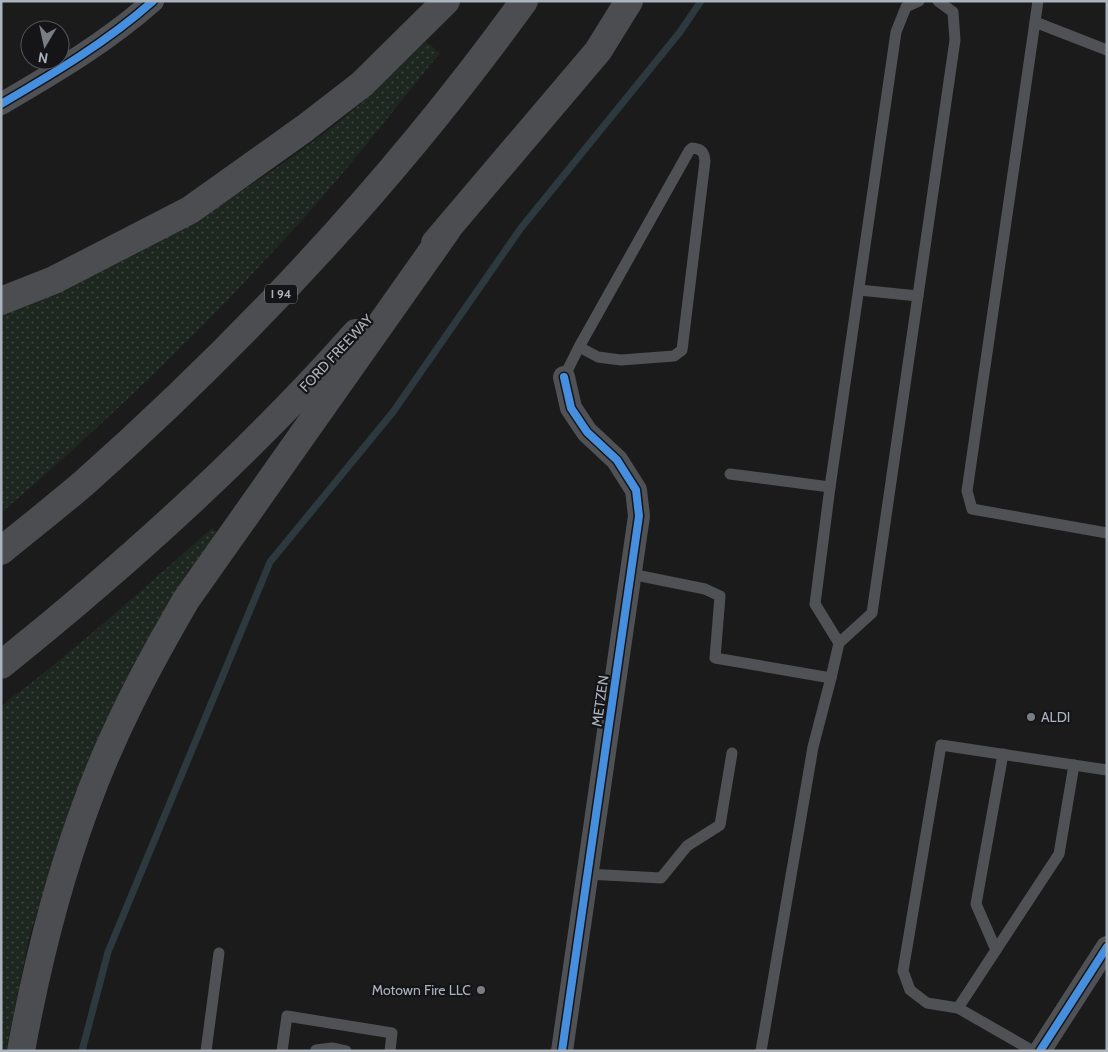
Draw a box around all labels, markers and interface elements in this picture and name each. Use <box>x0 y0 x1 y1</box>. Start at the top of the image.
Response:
north arrow <box>20 20 70 70</box>
text: N <box>37 48 49 68</box>
road number: I 94 <box>265 284 297 304</box>
street label: FORD FREEWAY <box>296 310 377 395</box>
street label: METZEN <box>587 674 613 728</box>
place label: ALDI <box>1041 708 1070 726</box>
marker: ALDI <box>1025 711 1037 723</box>
place label: Motown Fire LLC <box>372 981 471 999</box>
marker: Motown Fire LLC <box>475 984 487 996</box>

